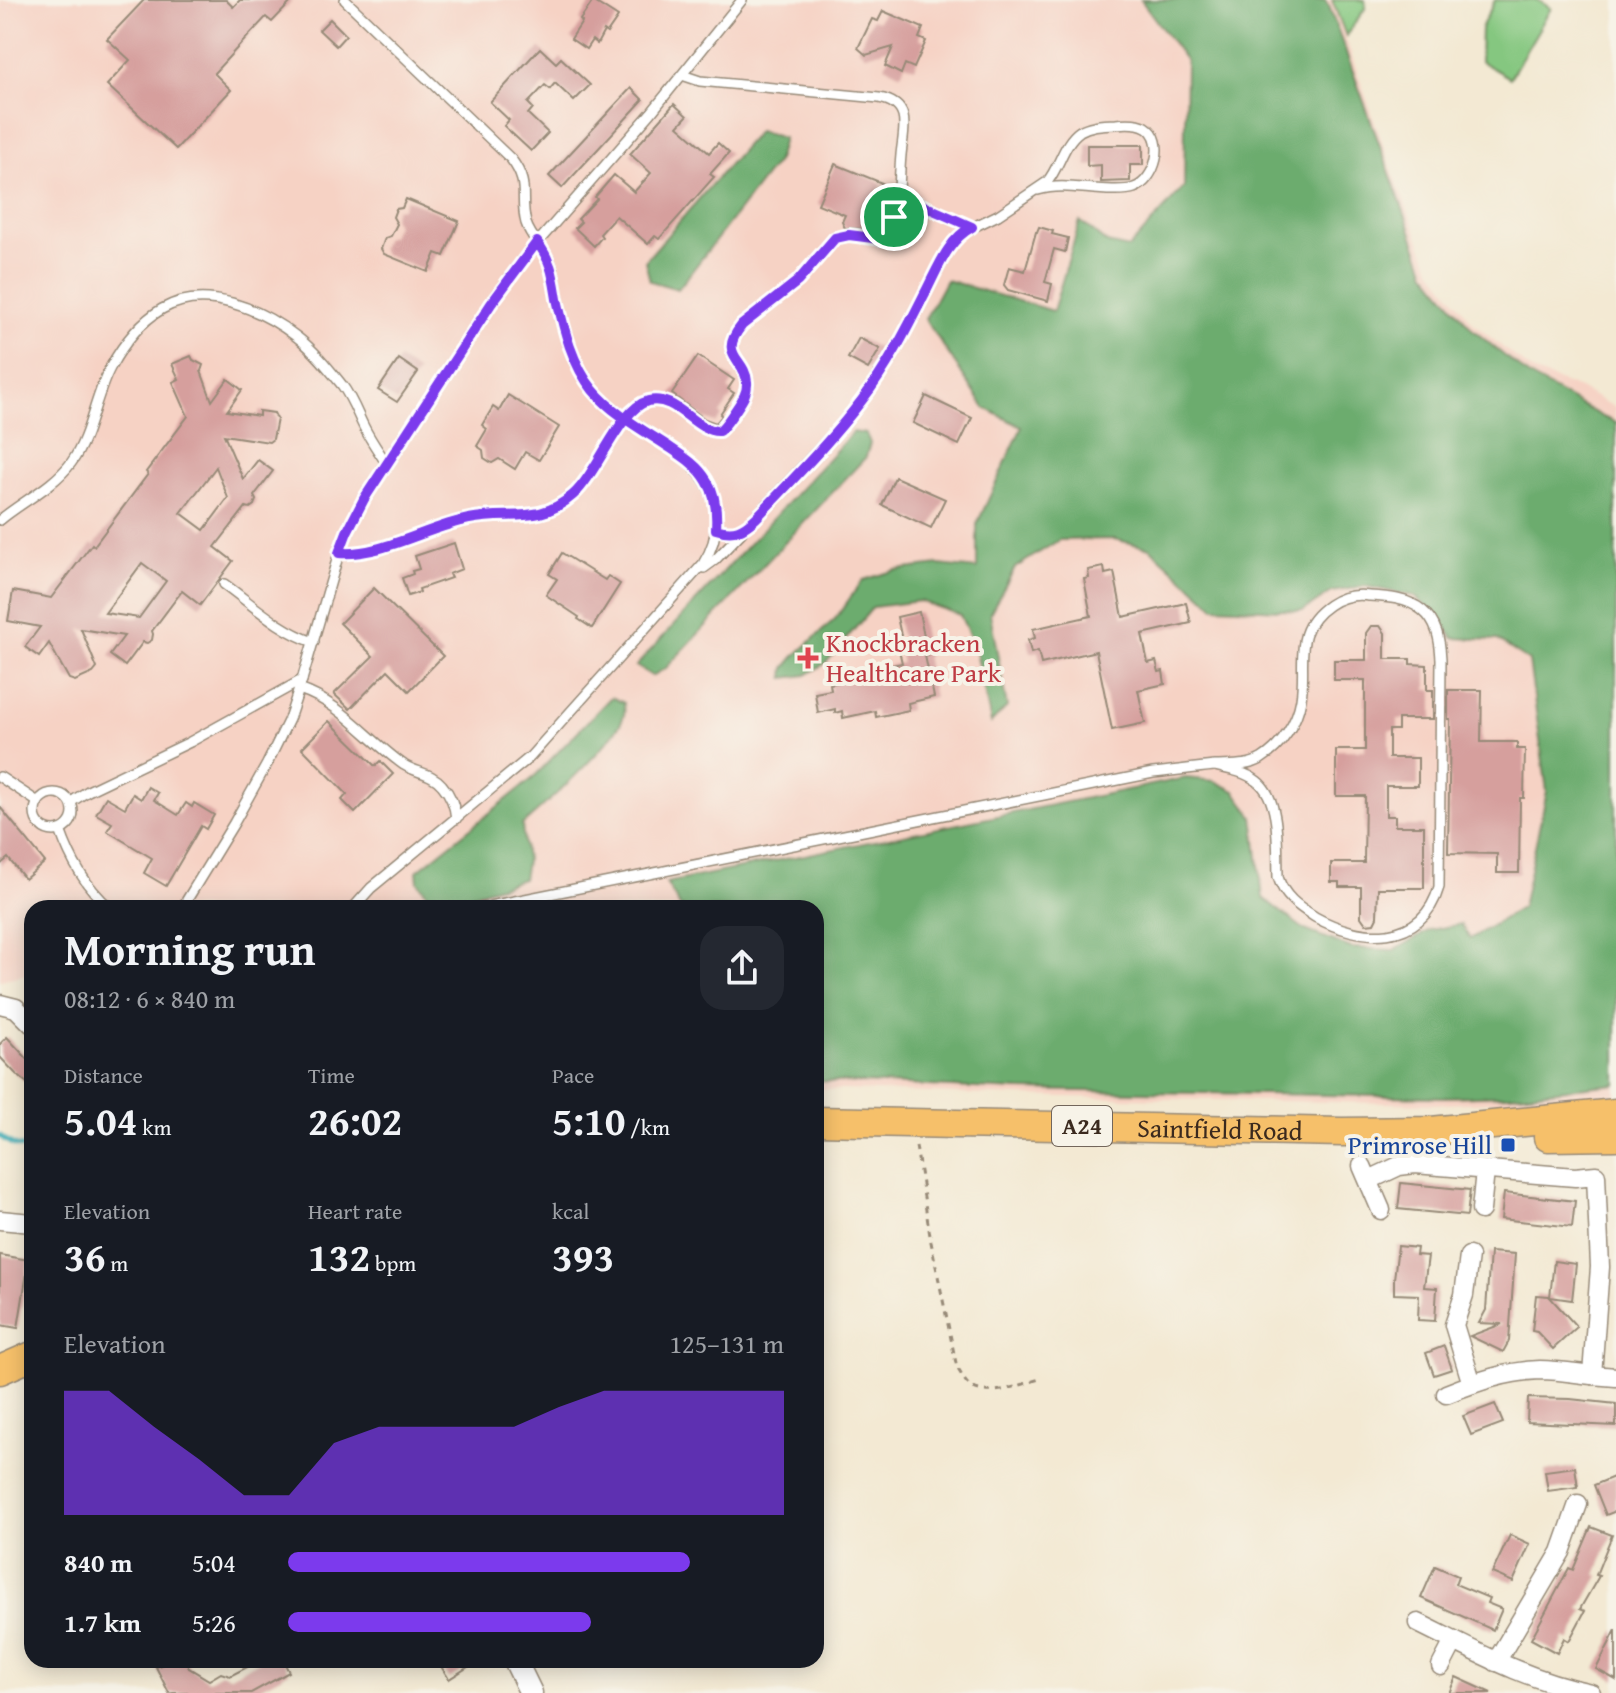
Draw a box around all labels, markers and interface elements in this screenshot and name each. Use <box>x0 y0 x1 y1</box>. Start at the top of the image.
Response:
pin <box>860 183 928 251</box>
icon: arrive <box>872 195 916 239</box>
place label: Knockbracken Healthcare Park <box>826 623 1002 692</box>
marker: Knockbracken Healthcare Park <box>797 647 819 669</box>
text: Morning run <box>64 917 315 981</box>
button: share <box>700 926 784 1010</box>
text: 08:12 · 6 × 840 m <box>64 979 235 1018</box>
text: Distance <box>64 1059 143 1091</box>
text: Time <box>308 1059 355 1091</box>
text: Pace <box>552 1059 594 1091</box>
text: 5.04 <box>64 1091 137 1150</box>
text: 26:02 <box>308 1091 402 1150</box>
text: 5:10 <box>552 1091 625 1150</box>
road number: A24 <box>1052 1106 1112 1146</box>
street label: Saintfield Road <box>1137 1108 1303 1150</box>
text: km <box>137 1111 171 1143</box>
text: /km <box>625 1111 670 1143</box>
place label: Primrose Hill <box>1348 1125 1492 1164</box>
marker: Primrose Hill <box>1499 1136 1517 1154</box>
text: Elevation <box>64 1195 150 1227</box>
text: Heart rate <box>308 1195 402 1227</box>
text: kcal <box>552 1195 590 1227</box>
text: 36 <box>64 1227 105 1286</box>
text: 132 <box>308 1227 370 1286</box>
text: 393 <box>552 1227 614 1286</box>
text: m <box>105 1247 128 1279</box>
text: bpm <box>370 1247 416 1279</box>
text: Elevation <box>64 1324 166 1363</box>
text: 125–131 m <box>670 1324 784 1363</box>
text: 840 m <box>64 1543 132 1582</box>
text: 5:04 <box>192 1543 236 1582</box>
text: 1.7 km <box>64 1603 141 1642</box>
text: 5:26 <box>192 1603 236 1642</box>

